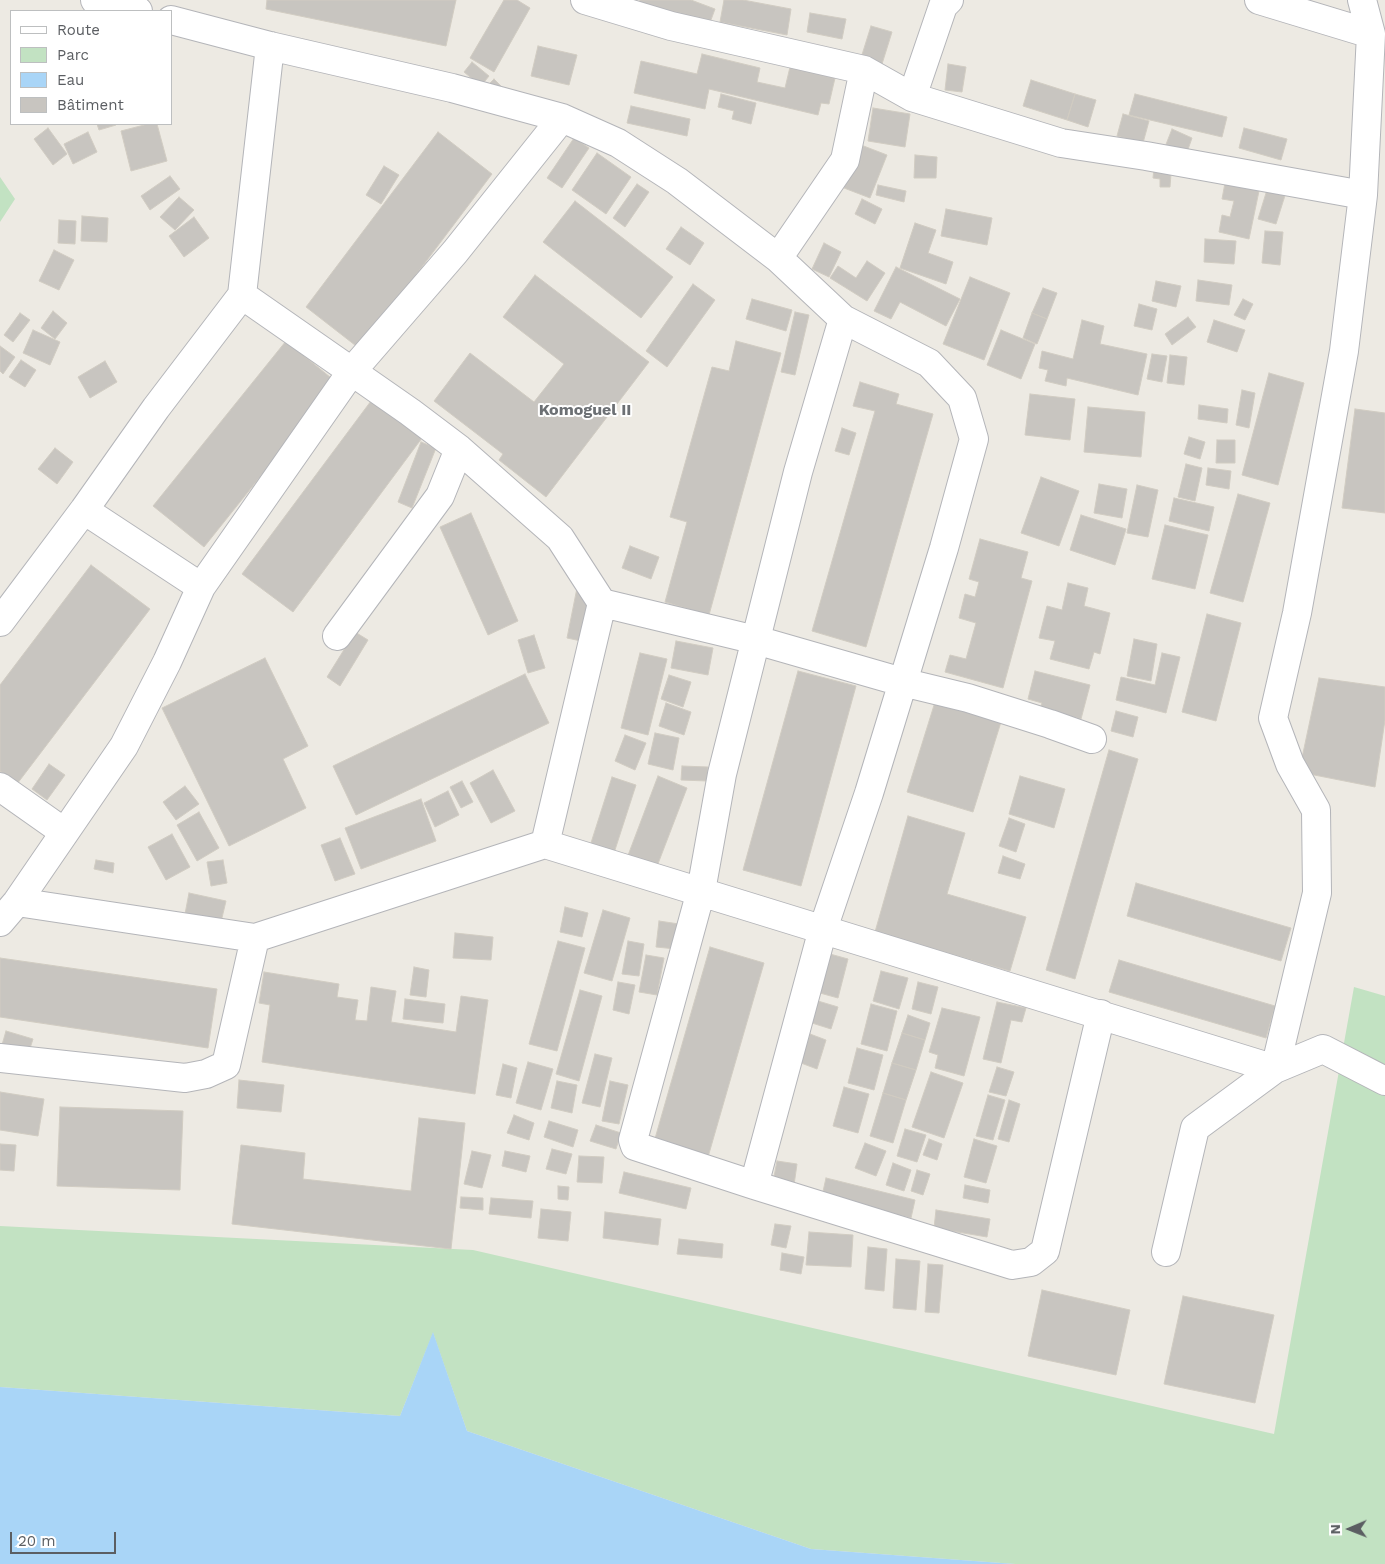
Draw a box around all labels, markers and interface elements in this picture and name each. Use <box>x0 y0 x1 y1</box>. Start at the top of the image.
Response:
legend <box>10 10 172 125</box>
text: Route <box>57 21 100 39</box>
text: Parc <box>57 46 89 64</box>
text: Eau <box>57 71 84 89</box>
text: Bâtiment <box>57 96 124 114</box>
district label: Komoguel II <box>539 400 631 420</box>
north arrow <box>1325 1504 1375 1554</box>
scale bar <box>12 1522 119 1554</box>
text: N <box>1327 1524 1343 1535</box>
text: 20 m <box>18 1532 56 1550</box>

